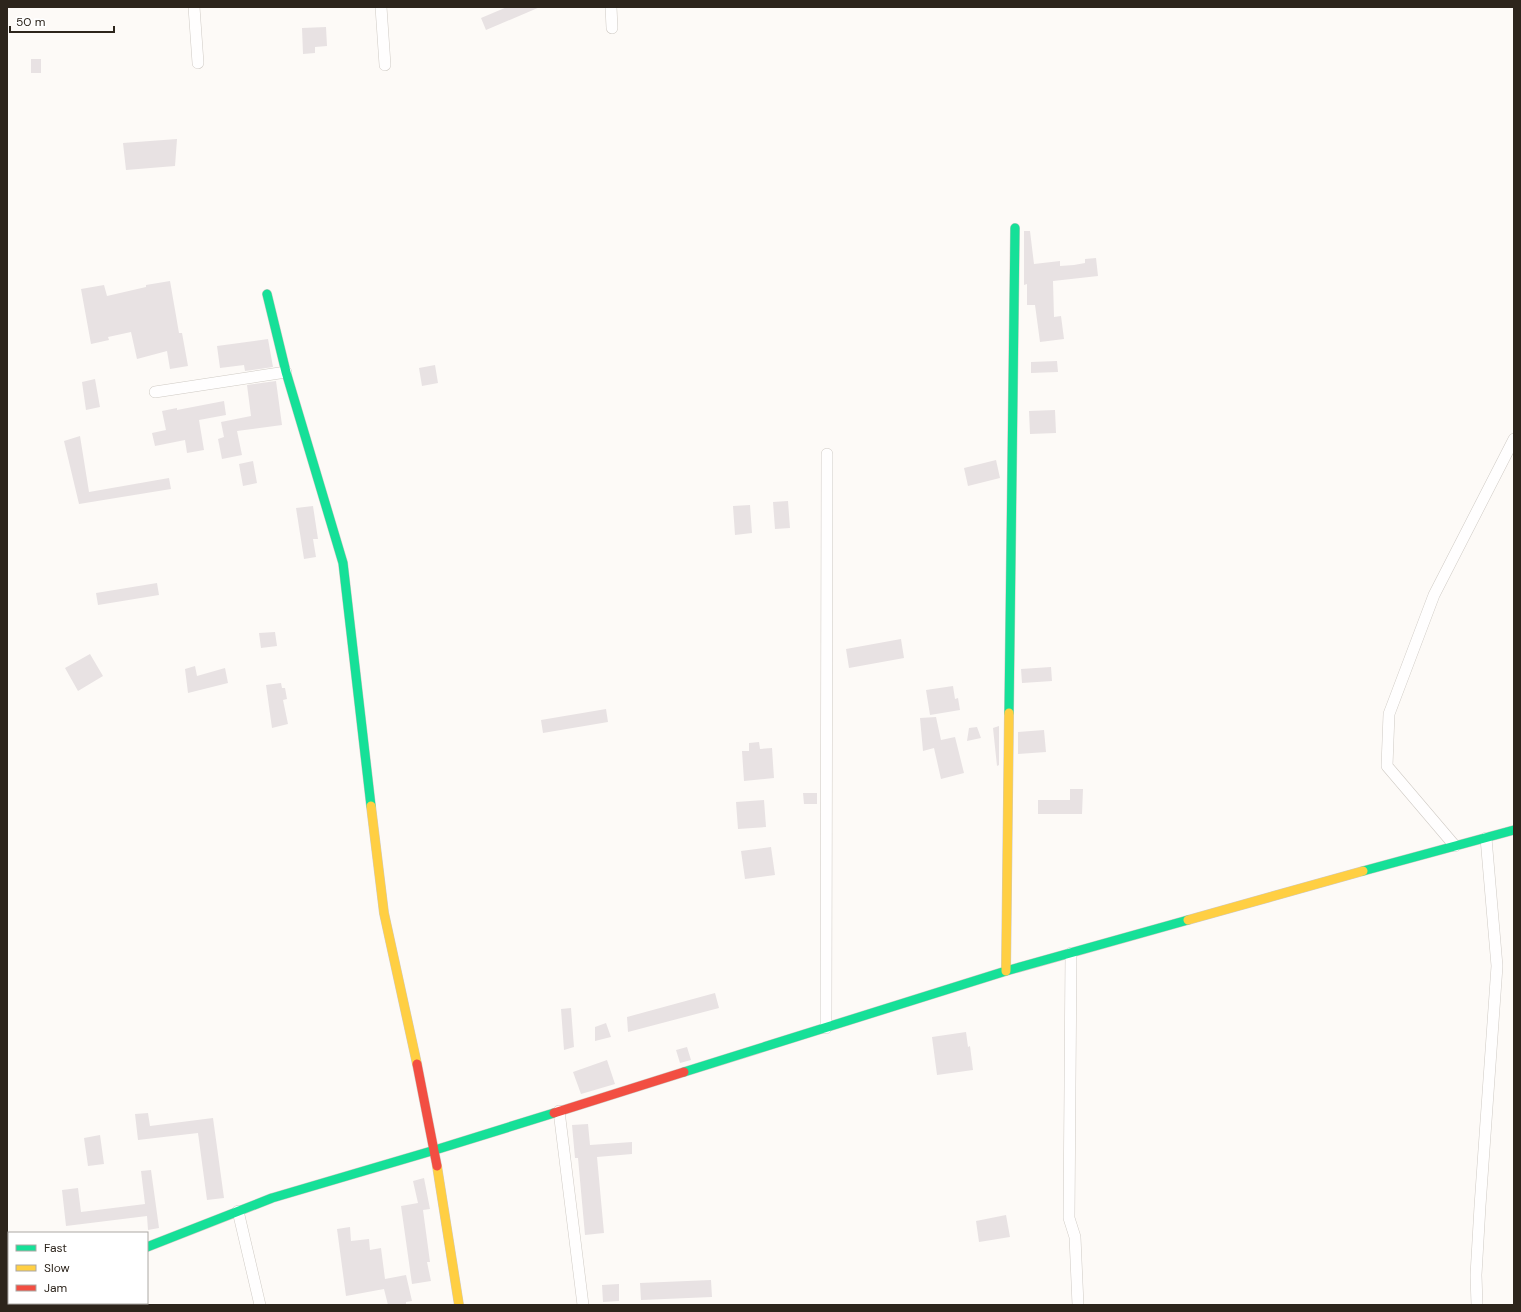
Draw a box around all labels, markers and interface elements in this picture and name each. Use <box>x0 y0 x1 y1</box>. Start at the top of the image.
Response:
scale bar <box>10 8 114 34</box>
text: 50 m <box>16 14 45 30</box>
legend <box>8 1232 148 1304</box>
text: Fast <box>44 1240 67 1256</box>
text: Slow <box>44 1260 70 1276</box>
text: Jam <box>44 1280 67 1296</box>

